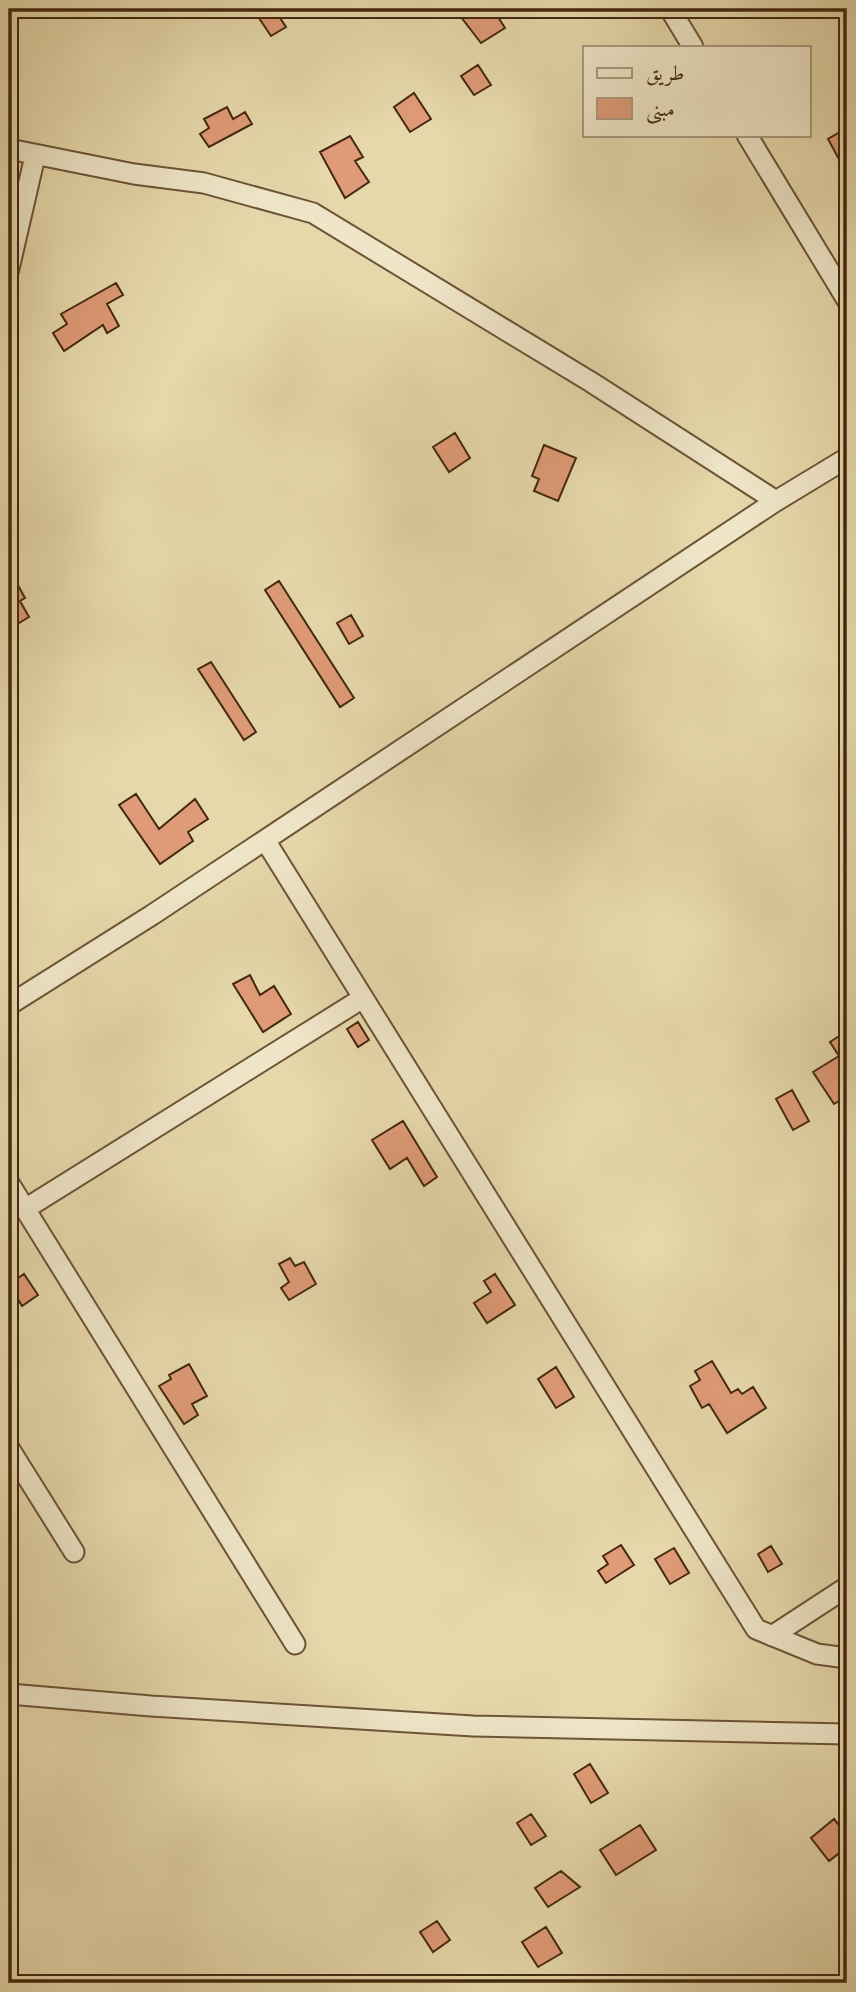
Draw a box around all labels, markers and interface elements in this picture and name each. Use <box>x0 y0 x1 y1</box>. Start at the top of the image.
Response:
legend <box>583 46 810 136</box>
text: طريق <box>646 60 684 90</box>
text: مبنى <box>646 96 675 126</box>

